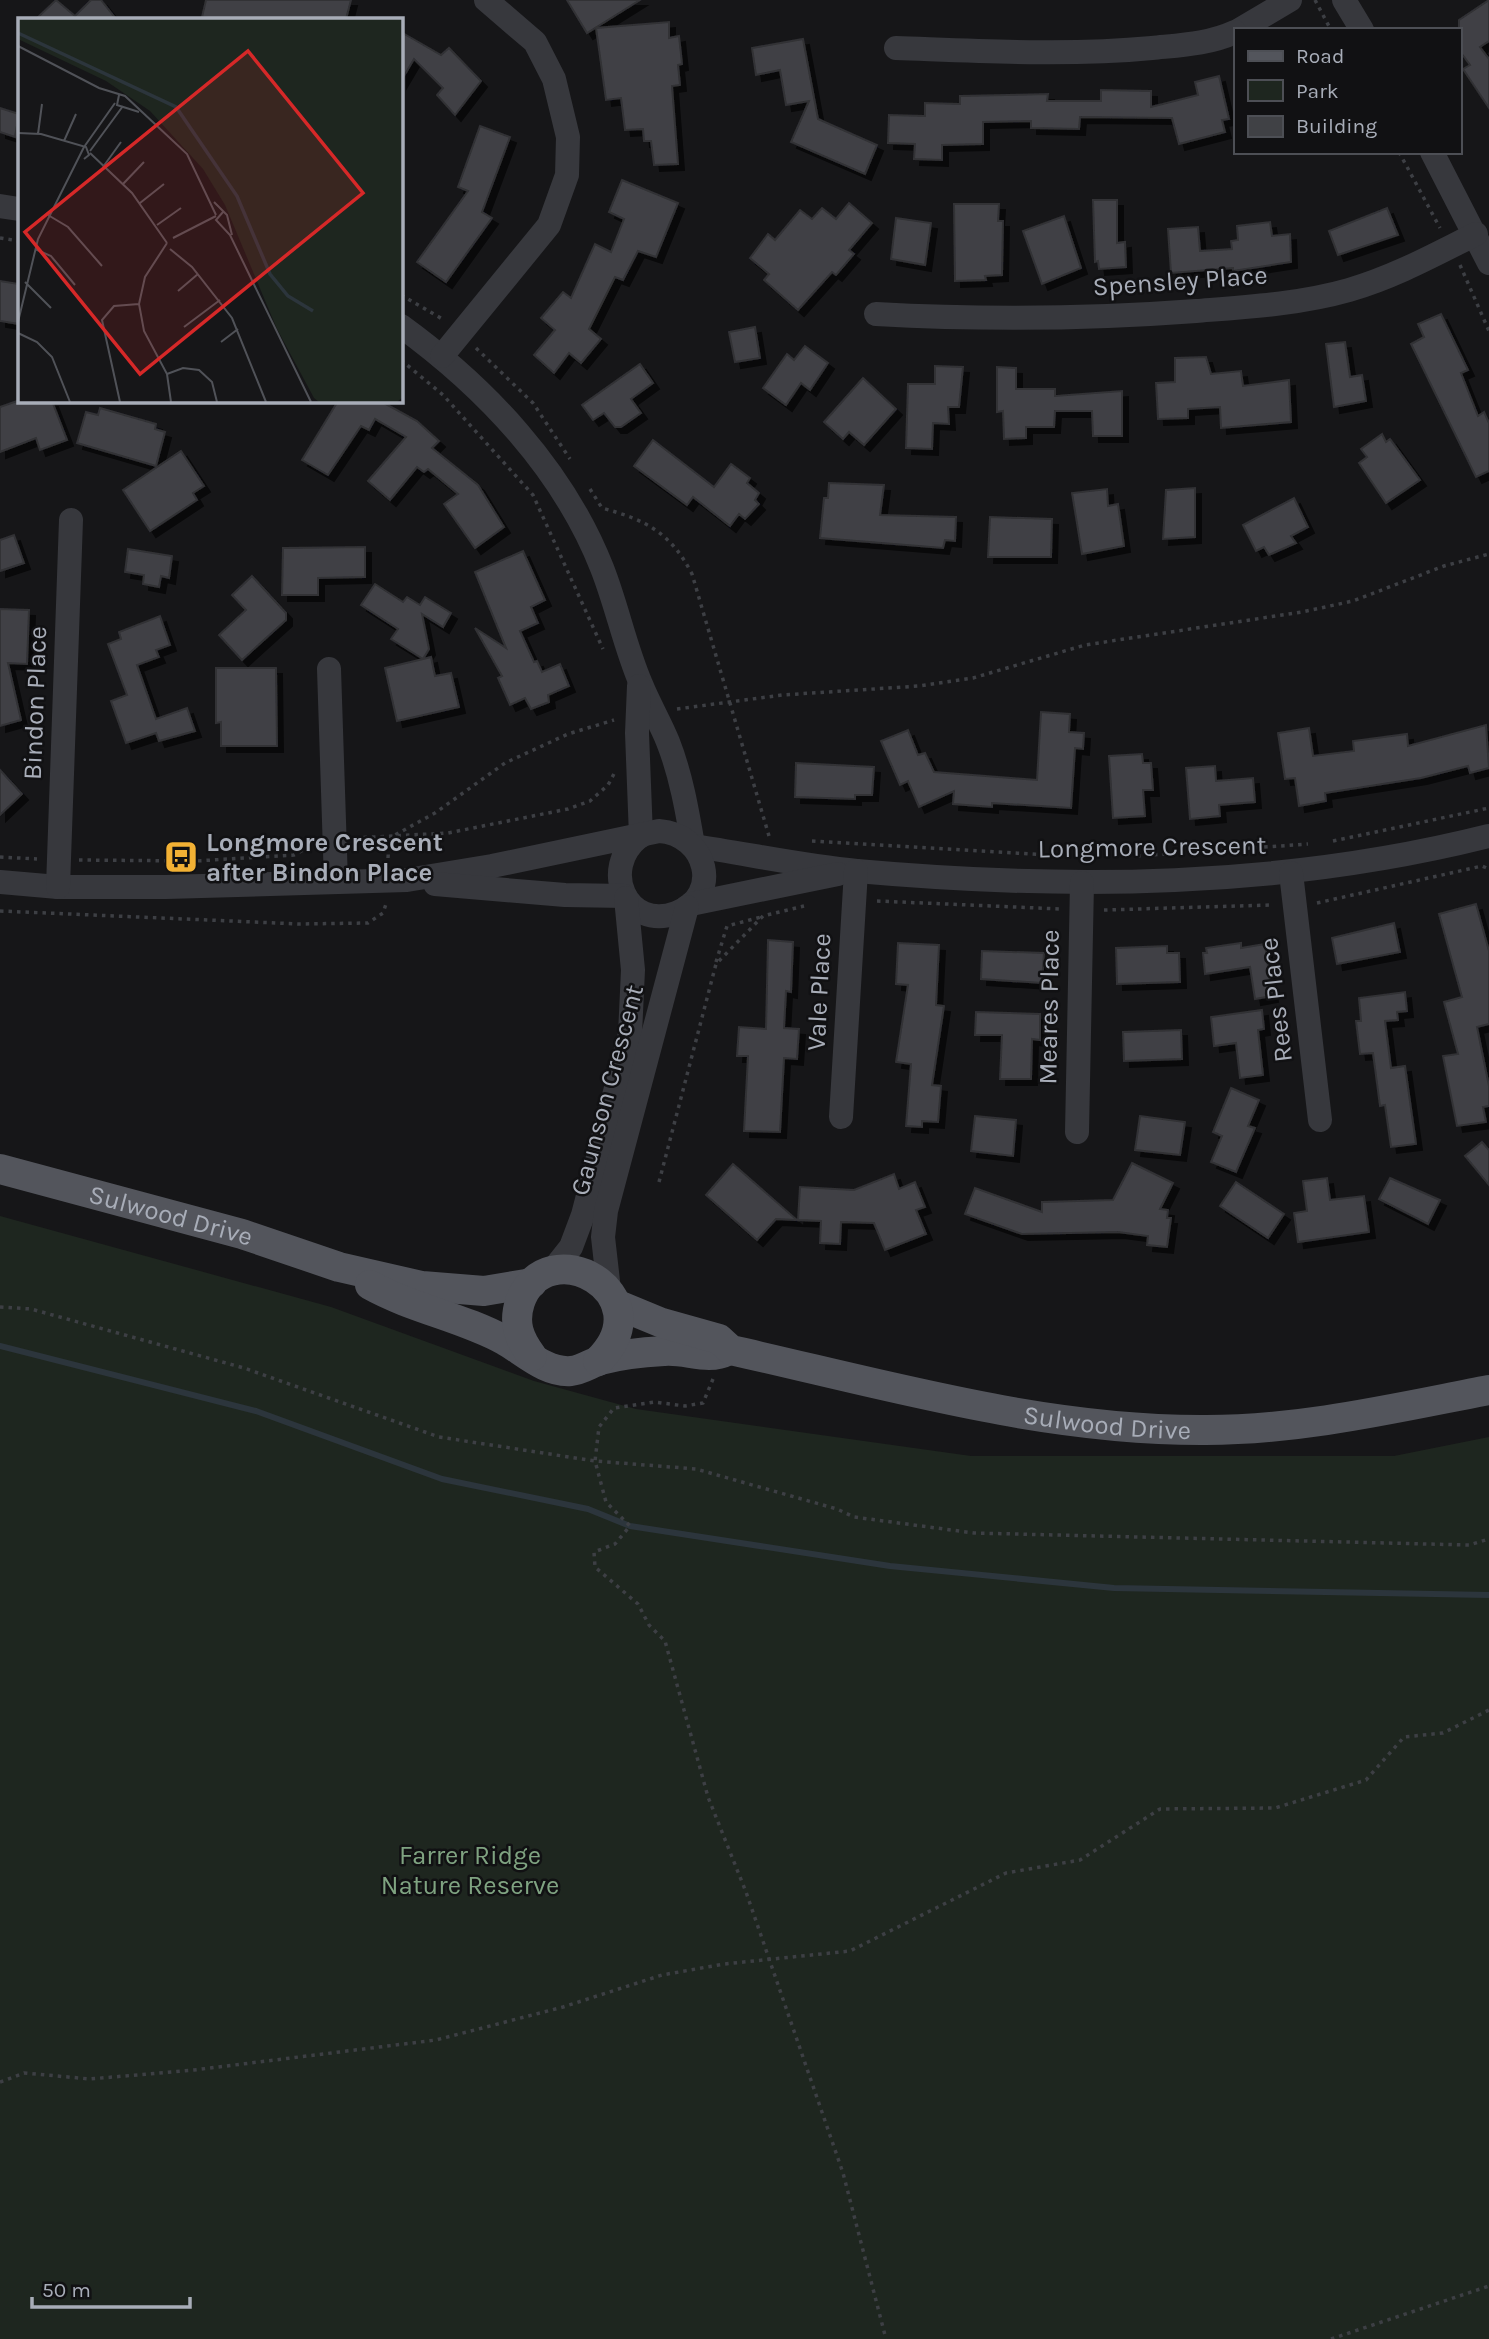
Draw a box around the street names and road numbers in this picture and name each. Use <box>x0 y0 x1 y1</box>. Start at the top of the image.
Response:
street label: Spensley Place <box>1091 259 1269 303</box>
street label: Bindon Place <box>17 626 53 780</box>
street label: Longmore Crescent <box>1037 830 1267 864</box>
street label: Meares Place <box>1032 929 1066 1085</box>
street label: Vale Place <box>800 932 838 1052</box>
street label: Rees Place <box>1253 936 1299 1064</box>
street label: Gaunson Crescent <box>564 981 650 1199</box>
street label: Sulwood Drive <box>86 1178 257 1252</box>
street label: Sulwood Drive <box>1021 1399 1191 1445</box>

